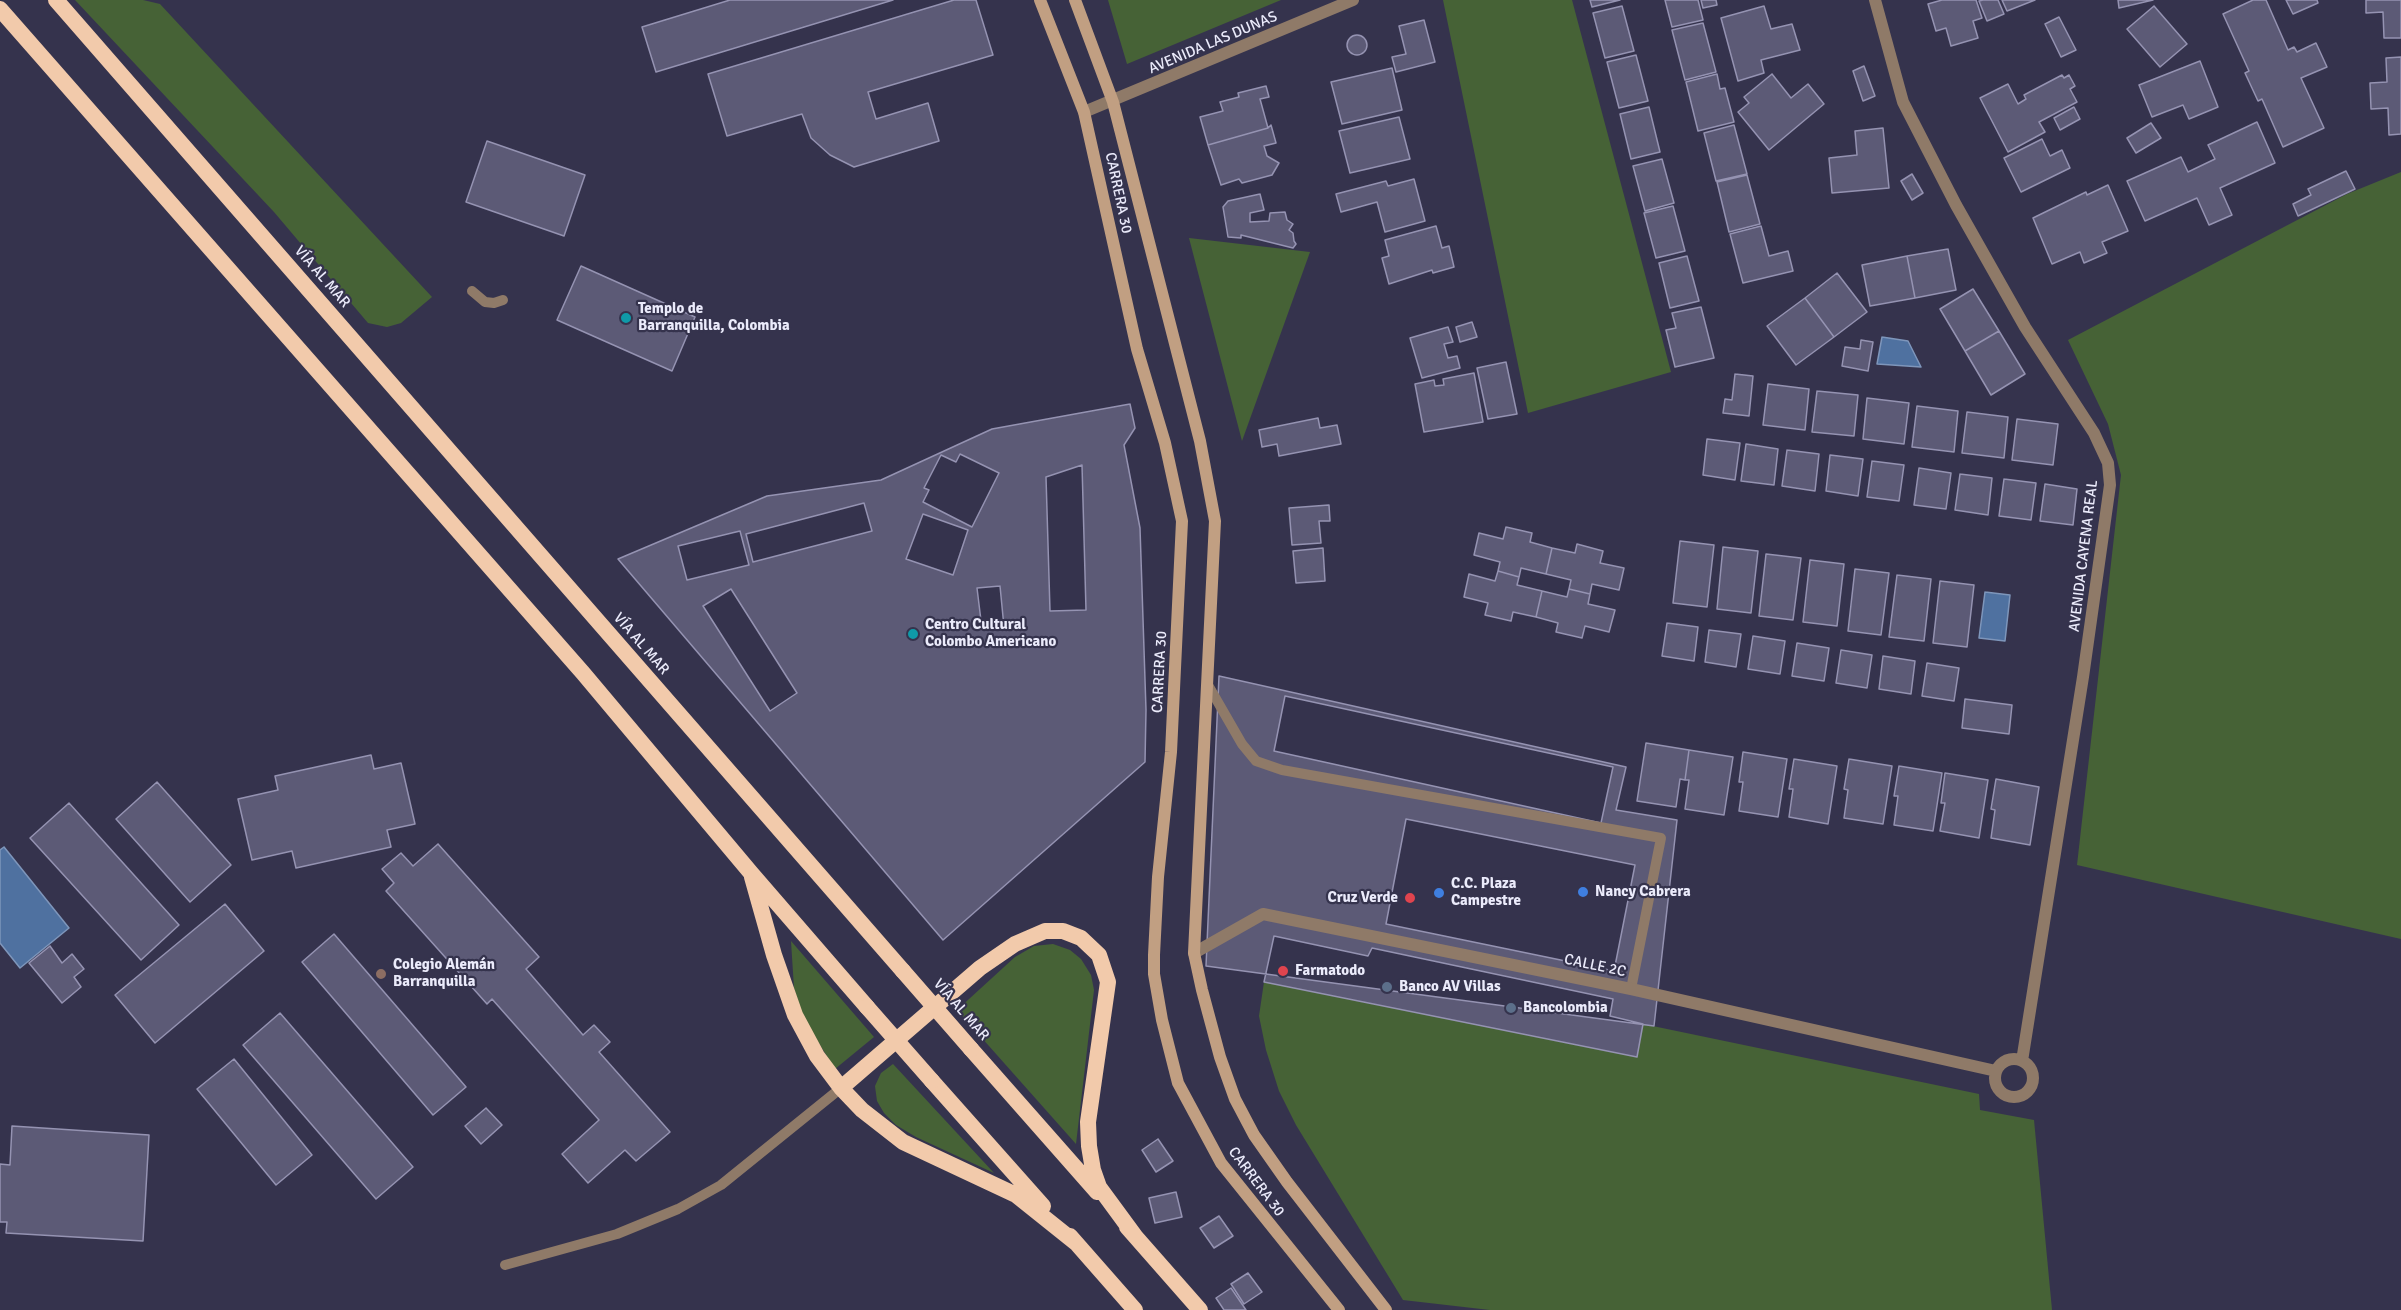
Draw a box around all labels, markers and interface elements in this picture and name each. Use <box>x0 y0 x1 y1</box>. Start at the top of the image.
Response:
street label: AVENIDA LAS DUNAS <box>1146 8 1280 78</box>
street label: CARRERA 30 <box>1101 151 1135 235</box>
street label: VÍA AL MAR <box>290 242 354 312</box>
place label: Templo de Barranquilla, Colombia <box>638 300 790 335</box>
marker: Templo de Barranquilla, Colombia <box>619 311 633 325</box>
street label: AVENIDA CAYENA REAL <box>2066 479 2102 633</box>
street label: VÍA AL MAR <box>609 609 673 679</box>
place label: Centro Cultural Colombo Americano <box>925 616 1056 651</box>
marker: Centro Cultural Colombo Americano <box>906 627 920 641</box>
street label: CARRERA 30 <box>1149 630 1171 714</box>
place label: C.C. Plaza Campestre <box>1451 875 1521 910</box>
place label: Nancy Cabrera <box>1595 883 1691 901</box>
marker: Nancy Cabrera <box>1576 885 1590 899</box>
marker: C.C. Plaza Campestre <box>1432 886 1446 900</box>
place label: Cruz Verde <box>1327 889 1398 907</box>
marker: Cruz Verde <box>1403 891 1417 905</box>
street label: CALLE 2C <box>1563 951 1627 981</box>
place label: Colegio Alemán Barranquilla <box>393 956 495 991</box>
place label: Farmatodo <box>1295 962 1365 980</box>
marker: Farmatodo <box>1276 964 1290 978</box>
marker: Colegio Alemán Barranquilla <box>374 967 388 981</box>
street label: VÍA AL MAR <box>929 975 993 1045</box>
place label: Banco AV Villas <box>1399 978 1501 996</box>
marker: Banco AV Villas <box>1380 980 1394 994</box>
place label: Bancolombia <box>1523 999 1608 1017</box>
marker: Bancolombia <box>1504 1001 1518 1015</box>
street label: CARRERA 30 <box>1224 1144 1288 1220</box>

